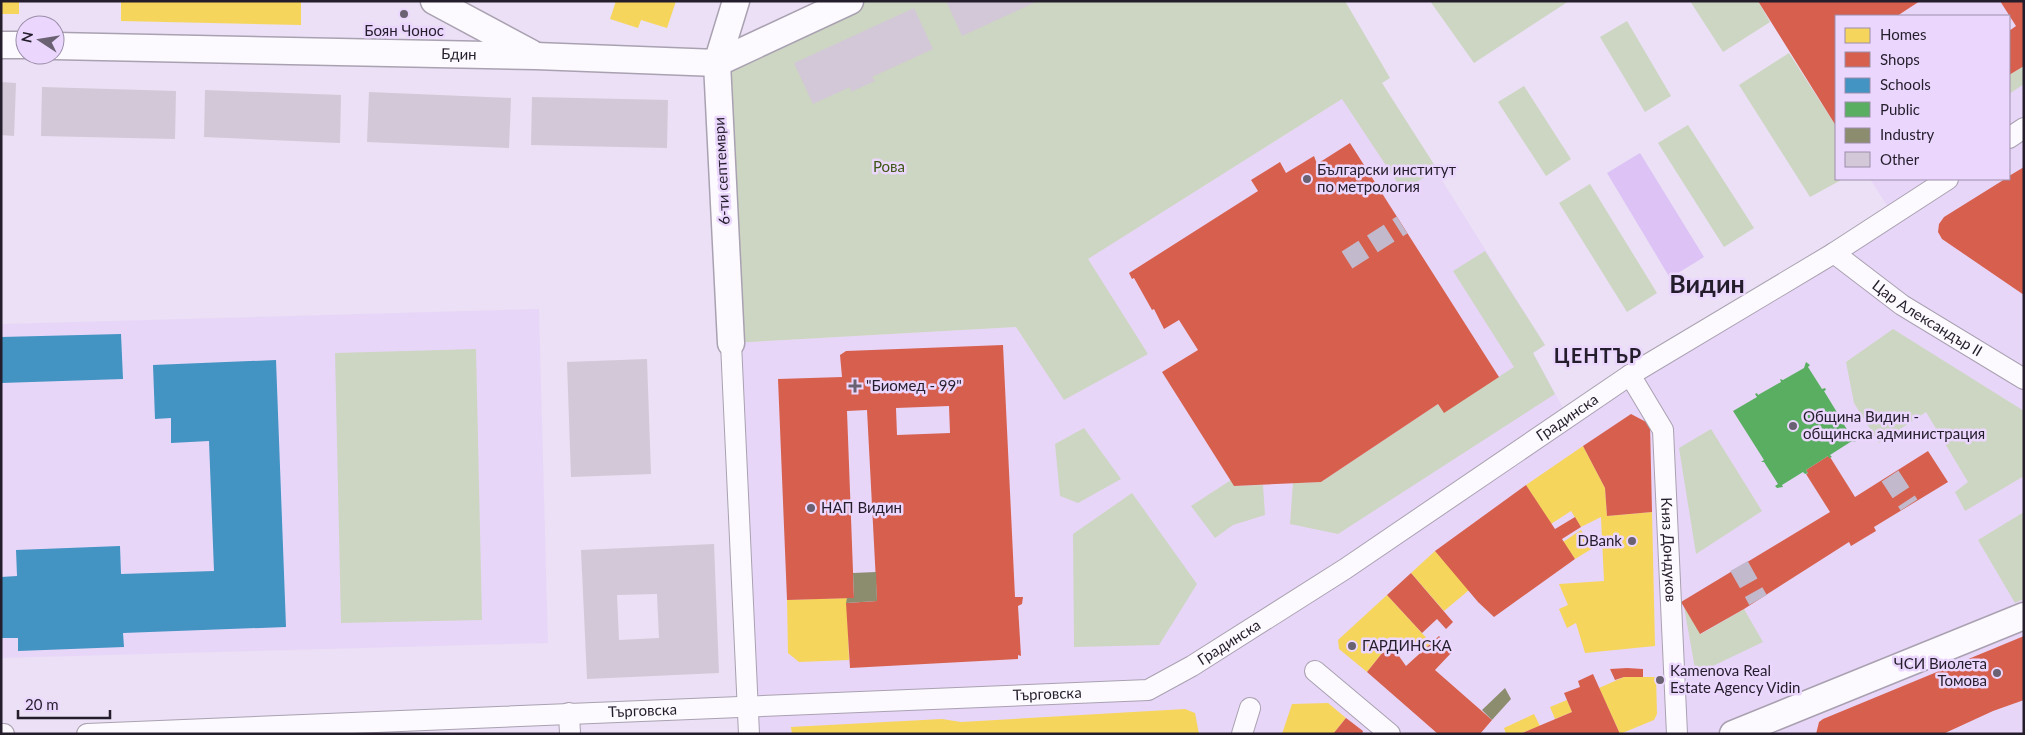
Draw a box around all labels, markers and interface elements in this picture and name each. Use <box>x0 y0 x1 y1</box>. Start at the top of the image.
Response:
marker: Боян Чонос <box>398 8 410 20</box>
north arrow <box>15 15 65 65</box>
legend <box>1835 15 2010 180</box>
place label: Боян Чонос <box>364 21 444 39</box>
text: Homes <box>1880 25 1926 43</box>
text: N <box>17 30 36 44</box>
street label: Бдин <box>441 44 477 63</box>
text: Shops <box>1880 50 1920 68</box>
text: Schools <box>1880 75 1931 93</box>
text: Public <box>1880 100 1920 118</box>
street label: 6-ти септември <box>709 117 733 225</box>
text: Industry <box>1880 125 1935 143</box>
text: Other <box>1880 150 1920 168</box>
park label: Рова <box>873 157 905 175</box>
place label: Български институт по метрология <box>1317 160 1457 195</box>
marker: Български институт по метрология <box>1301 173 1313 185</box>
district label: Видин <box>1669 268 1745 298</box>
street label: Цар Александър II <box>1869 276 1986 360</box>
district label: ЦЕНТЪР <box>1554 343 1642 367</box>
place label: "Биомед - 99" <box>866 376 962 394</box>
marker: "Биомед - 99" <box>848 379 862 393</box>
street label: Градинска <box>1532 390 1601 444</box>
place label: Община Видин - общинска администрация <box>1803 407 1985 442</box>
marker: Община Видин - общинска администрация <box>1787 420 1799 432</box>
street label: Княз Дондуков <box>1658 497 1681 602</box>
place label: НАП Видин <box>821 498 902 516</box>
marker: НАП Видин <box>805 502 817 514</box>
place label: DBank <box>1578 531 1622 549</box>
marker: DBank <box>1626 535 1638 547</box>
street label: Градинска <box>1194 615 1263 668</box>
place label: ГАРДИНСКА <box>1362 636 1453 654</box>
marker: ГАРДИНСКА <box>1346 640 1358 652</box>
place label: ЧСИ Виолета Томова <box>1894 654 1987 689</box>
place label: Kamenova Real Estate Agency Vidin <box>1670 661 1800 696</box>
marker: ЧСИ Виолета Томова <box>1991 667 2003 679</box>
marker: Kamenova Real Estate Agency Vidin <box>1654 674 1666 686</box>
street label: Търговска <box>1012 683 1082 704</box>
scale bar <box>18 688 110 720</box>
text: 20 m <box>25 695 59 713</box>
street label: Търговска <box>608 700 677 720</box>

